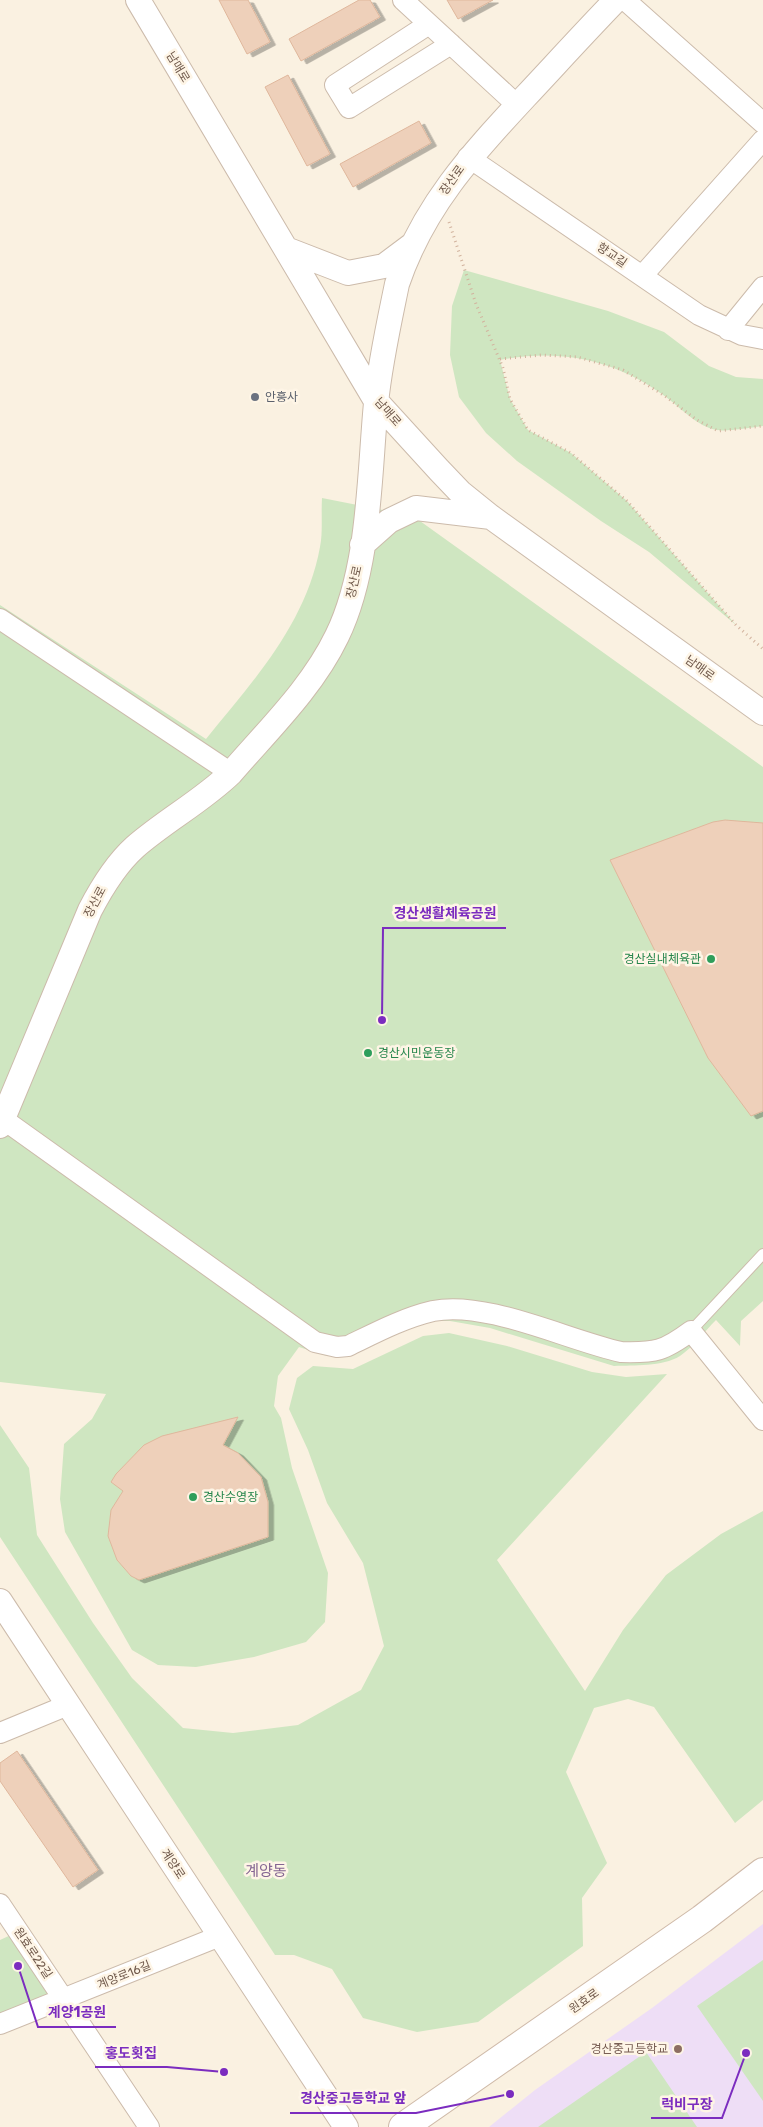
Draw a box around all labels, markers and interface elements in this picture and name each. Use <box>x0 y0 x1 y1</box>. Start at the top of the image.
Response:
street label: 남매로 <box>163 49 193 85</box>
street label: 장산로 <box>437 162 467 198</box>
street label: 향교길 <box>594 240 630 270</box>
place label: 안흥사 <box>265 390 298 404</box>
marker: 안흥사 <box>249 391 261 403</box>
street label: 남매로 <box>372 395 404 429</box>
street label: 장산로 <box>343 564 365 600</box>
street label: 남매로 <box>682 653 718 683</box>
street label: 장산로 <box>81 884 109 920</box>
callout: 경산생활체육공원 <box>383 899 506 928</box>
text: 경산생활체육공원 <box>393 905 497 922</box>
place label: 경산실내체육관 <box>624 952 701 966</box>
marker: 경산실내체육관 <box>705 953 717 965</box>
place label: 경산시민운동장 <box>378 1046 455 1060</box>
marker: 경산시민운동장 <box>362 1047 374 1059</box>
place label: 경산수영장 <box>203 1490 258 1504</box>
marker: 경산수영장 <box>187 1491 199 1503</box>
street label: 계양로 <box>158 1846 188 1882</box>
district label: 계양동 <box>245 1862 287 1880</box>
street label: 원효로22길 <box>11 1925 55 1981</box>
street label: 계양로16길 <box>95 1958 153 1992</box>
street label: 원효로 <box>566 1986 602 2016</box>
callout: 계양1공원 <box>38 1998 116 2027</box>
text: 계양1공원 <box>48 2004 106 2021</box>
callout: 홍도횟집 <box>95 2038 167 2067</box>
place label: 경산중고등학교 <box>591 2042 668 2056</box>
marker: 경산중고등학교 <box>672 2043 684 2055</box>
text: 홍도횟집 <box>105 2045 157 2062</box>
callout: 경산중고등학교 앞 <box>290 2084 416 2113</box>
callout: 럭비구장 <box>651 2089 722 2118</box>
text: 경산중고등학교 앞 <box>300 2090 406 2107</box>
text: 럭비구장 <box>661 2096 713 2113</box>

